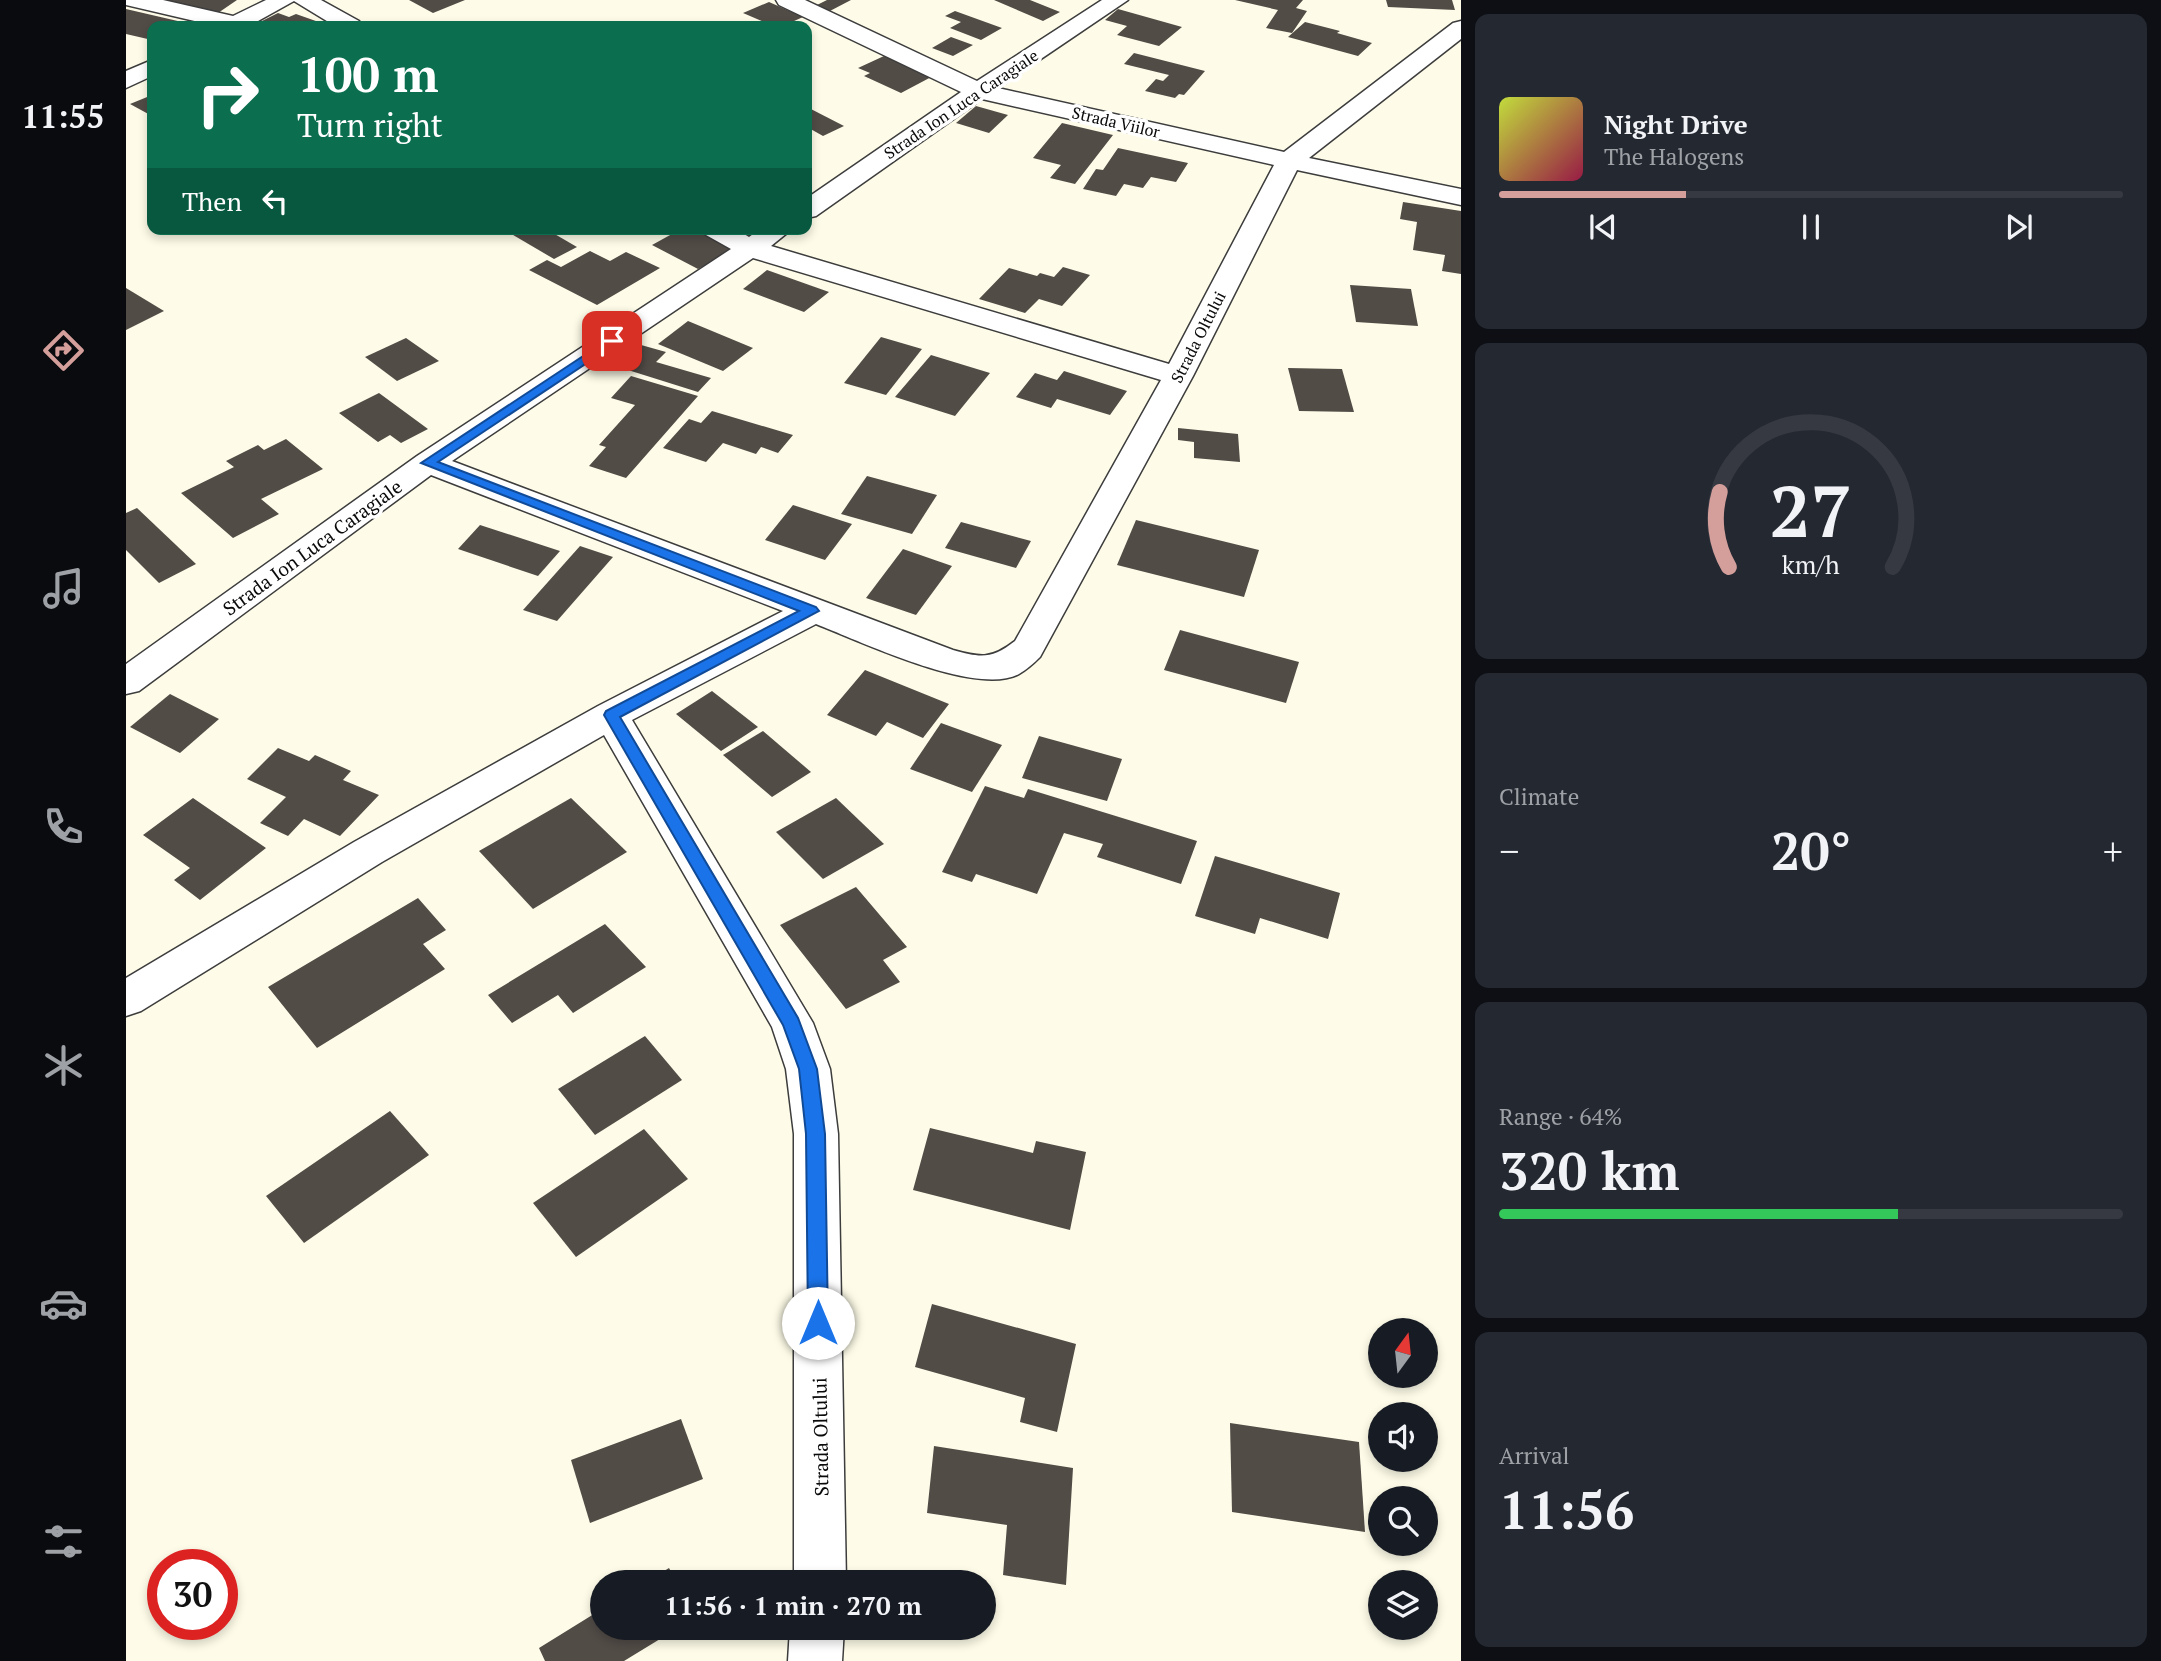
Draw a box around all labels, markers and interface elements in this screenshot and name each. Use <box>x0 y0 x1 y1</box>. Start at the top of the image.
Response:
text: 100 m <box>297 41 439 106</box>
street label: Strada Ion Luca Caragiale <box>880 44 1042 164</box>
icon: right <box>182 49 273 140</box>
text: 11:55 <box>21 95 105 137</box>
street label: Strada Viilor <box>1070 101 1163 143</box>
text: Turn right <box>297 104 443 146</box>
text: Night Drive <box>1604 107 1748 141</box>
text: The Halogens <box>1604 141 1744 172</box>
icon: left <box>256 182 294 220</box>
text: Then <box>182 184 242 218</box>
icon: previous <box>1584 208 1622 246</box>
icon: pause <box>1792 208 1830 246</box>
icon: next <box>2000 208 2038 246</box>
street label: Strada Oltului <box>1165 287 1231 387</box>
pin <box>582 311 642 371</box>
icon: arrive <box>593 322 631 360</box>
icon: directions <box>39 326 88 375</box>
text: 27 <box>1770 462 1852 559</box>
street label: Strada Ion Luca Caragiale <box>217 473 407 621</box>
text: km/h <box>1782 548 1840 581</box>
icon: music <box>39 564 88 613</box>
text: Climate <box>1499 781 1579 812</box>
icon: phone <box>39 802 88 851</box>
text: 20° <box>1771 816 1851 885</box>
text: − <box>1499 826 1519 876</box>
text: + <box>2103 826 2123 876</box>
icon: climate <box>39 1041 88 1090</box>
text: Range · 64% <box>1499 1101 1622 1132</box>
text: 320 km <box>1499 1136 1680 1205</box>
icon: car <box>39 1279 88 1328</box>
position arrow <box>781 1286 855 1360</box>
north arrow <box>1368 1318 1438 1388</box>
map controls <box>1368 1318 1438 1640</box>
street label: Strada Oltului <box>806 1377 834 1497</box>
button: sound <box>1368 1402 1438 1472</box>
text: Arrival <box>1499 1440 1570 1471</box>
text: 11:56 <box>1499 1475 1634 1544</box>
button: search <box>1368 1486 1438 1556</box>
icon: filters <box>39 1517 88 1566</box>
speed limit sign: 30 <box>147 1549 238 1640</box>
button: layers <box>1368 1570 1438 1640</box>
text: 11:56 · 1 min · 270 m <box>664 1588 922 1622</box>

